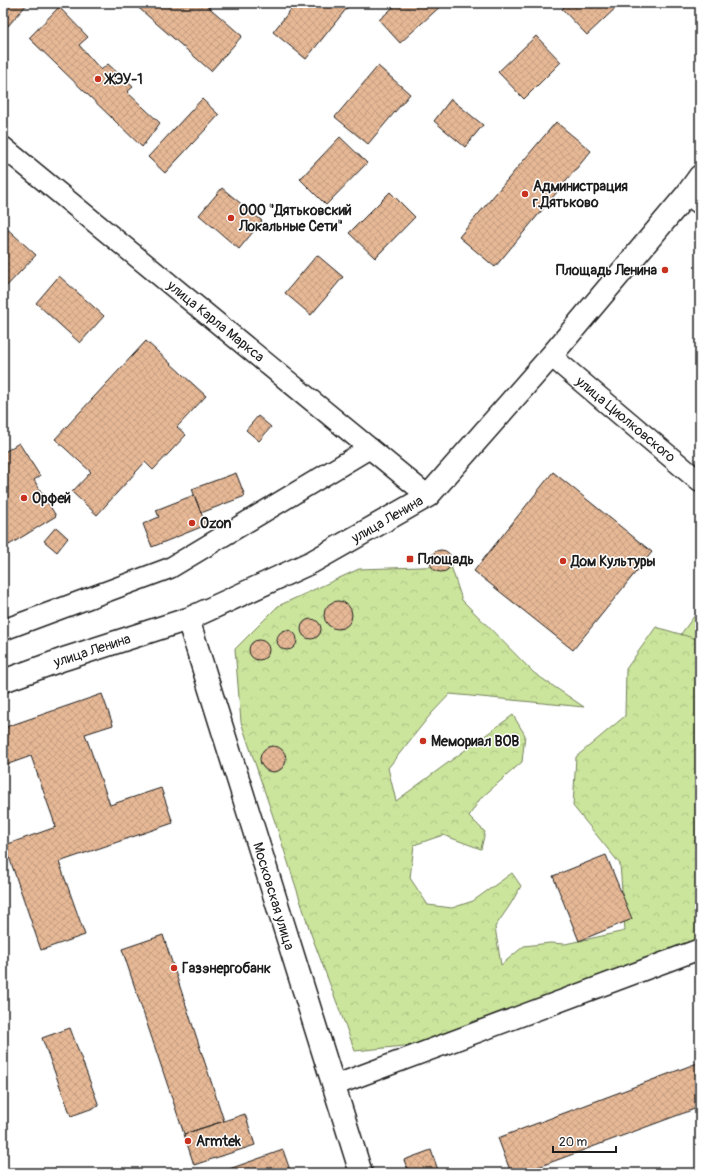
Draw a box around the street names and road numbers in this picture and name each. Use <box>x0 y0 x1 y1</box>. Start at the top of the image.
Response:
street label: улица Карла Маркса <box>163 276 268 366</box>
street label: улица Циолковского <box>572 372 679 466</box>
street label: улица Ленина <box>348 492 426 547</box>
street label: улица Ленина <box>51 630 133 671</box>
street label: Московская улица <box>249 840 298 952</box>

